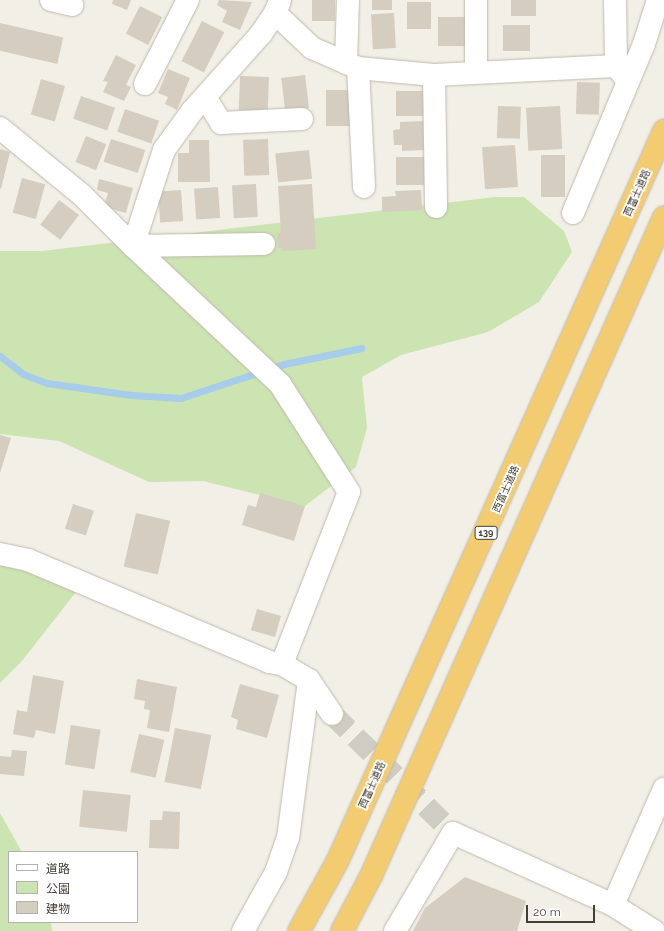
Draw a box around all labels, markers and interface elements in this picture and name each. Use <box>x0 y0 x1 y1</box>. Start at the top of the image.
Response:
street label: 西富士道路 <box>621 168 653 218</box>
street label: 西富士道路 <box>490 464 522 514</box>
road number: 139 <box>474 526 498 540</box>
street label: 西富士道路 <box>356 760 388 810</box>
legend <box>8 851 138 923</box>
text: 道路 <box>46 862 70 876</box>
text: 公園 <box>46 882 70 896</box>
scale bar <box>528 897 597 923</box>
text: 建物 <box>46 902 70 916</box>
text: 20 m <box>533 905 561 919</box>

